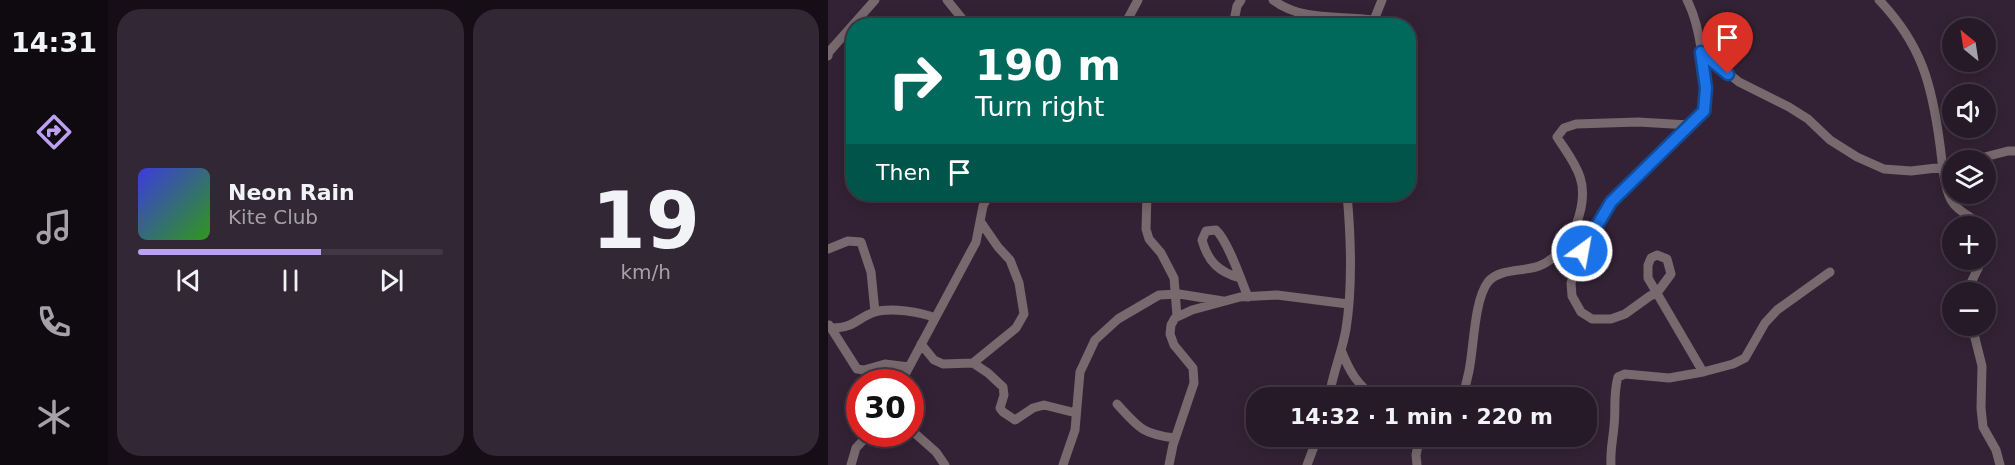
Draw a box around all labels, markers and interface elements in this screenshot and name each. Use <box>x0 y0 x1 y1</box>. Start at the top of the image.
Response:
pin <box>1702 12 1753 74</box>
north arrow <box>1942 18 1996 72</box>
map controls <box>1942 18 1996 336</box>
icon: arrive <box>1711 21 1744 54</box>
text: 14:31 <box>11 27 97 58</box>
text: 190 m <box>975 41 1121 90</box>
icon: right <box>876 42 954 120</box>
button: sound <box>1942 84 1996 138</box>
text: Turn right <box>975 91 1104 122</box>
icon: directions <box>33 111 75 153</box>
button: layers <box>1942 150 1996 204</box>
icon: arrive <box>943 156 976 189</box>
text: Then <box>876 160 931 185</box>
text: 19 <box>591 176 700 266</box>
text: Neon Rain <box>228 180 355 205</box>
text: Kite Club <box>228 205 318 229</box>
icon: music <box>33 206 75 248</box>
button: + <box>1942 216 1996 270</box>
position arrow <box>1550 219 1614 283</box>
text: km/h <box>621 260 671 284</box>
icon: previous <box>172 264 205 297</box>
icon: pause <box>274 264 307 297</box>
icon: next <box>375 264 408 297</box>
button: − <box>1942 282 1996 336</box>
icon: phone <box>33 301 75 343</box>
speed limit sign: 30 <box>846 369 924 447</box>
icon: climate <box>33 396 75 438</box>
text: 14:32 · 1 min · 220 m <box>1290 404 1553 429</box>

